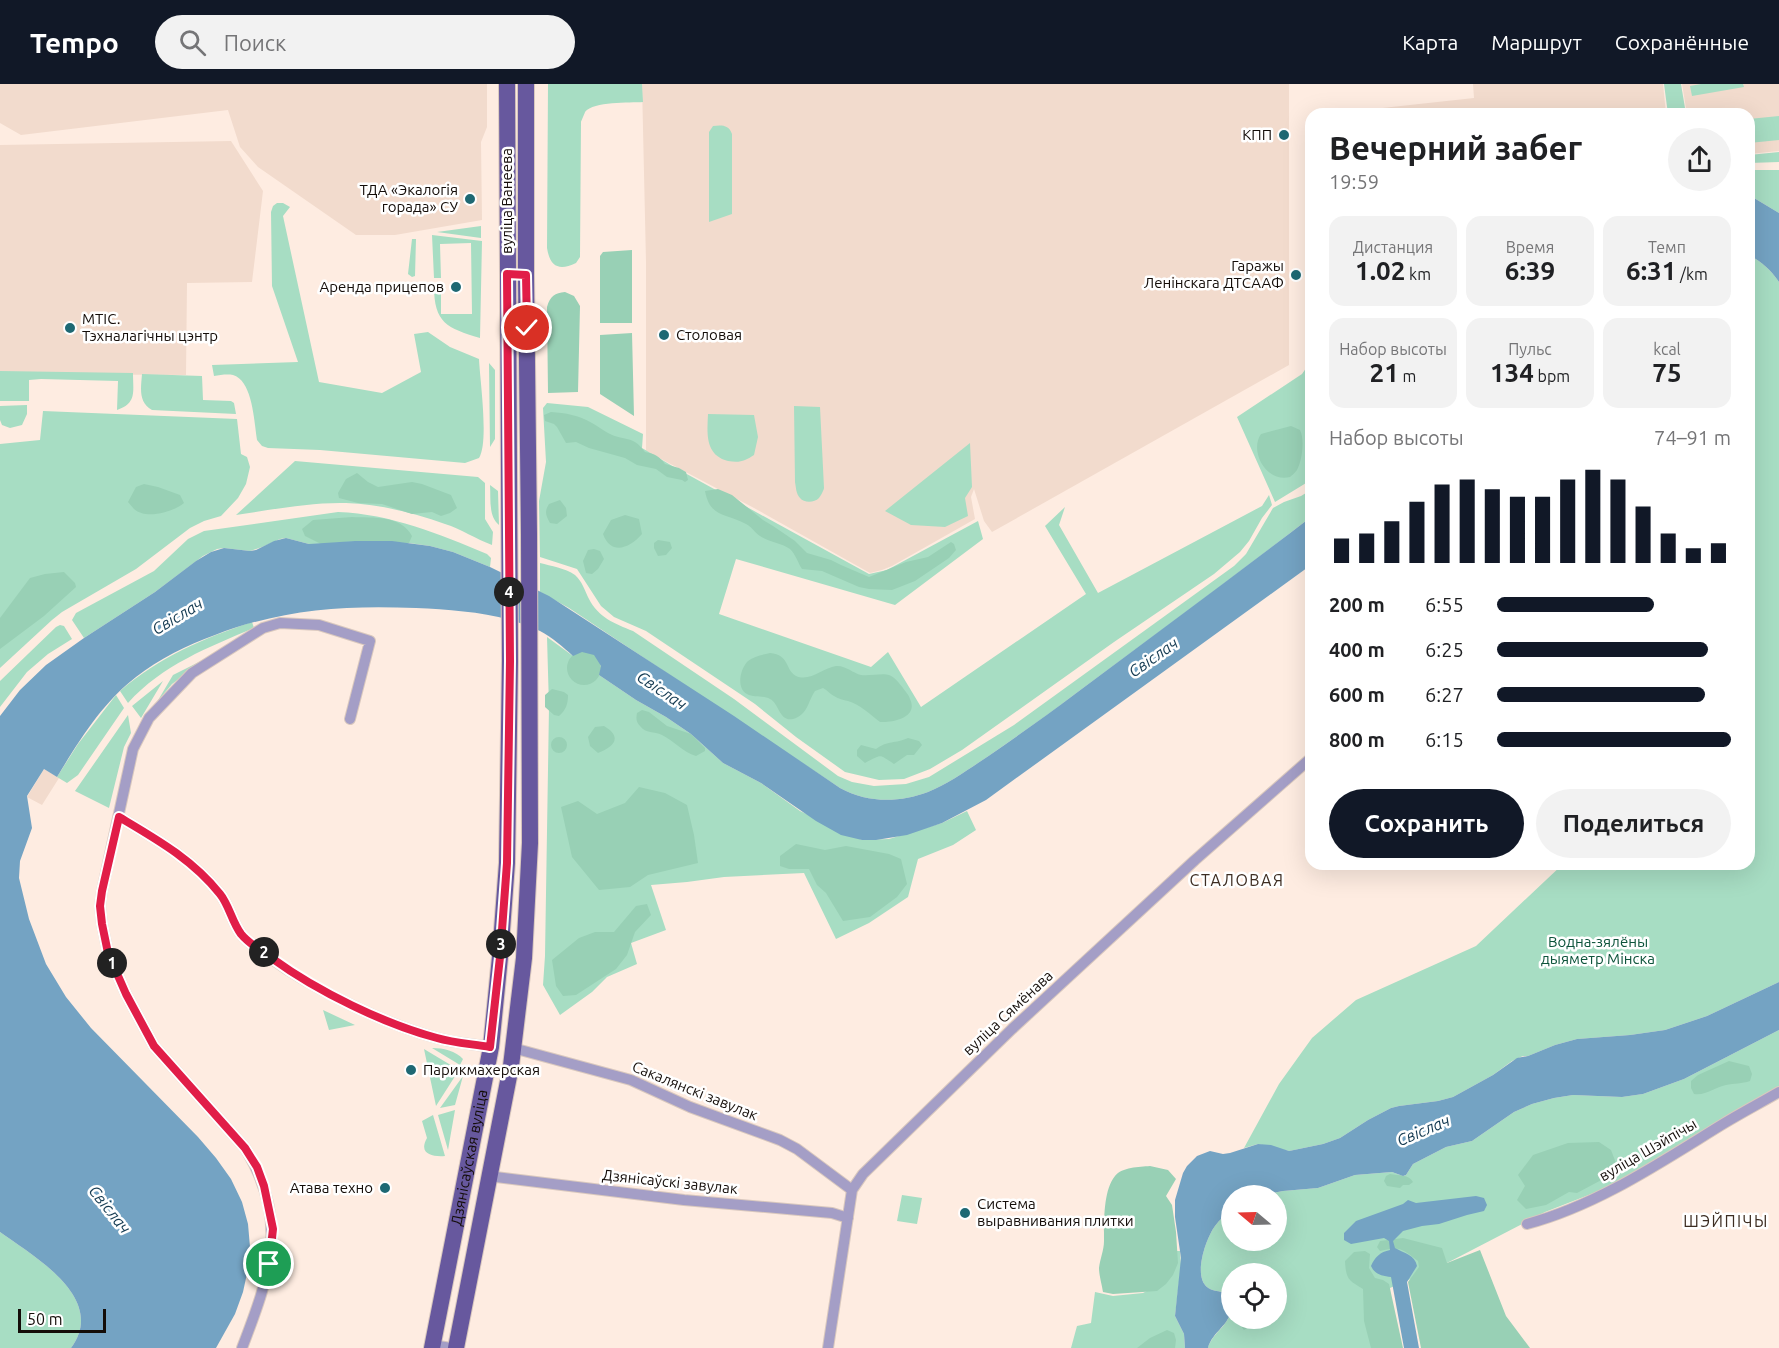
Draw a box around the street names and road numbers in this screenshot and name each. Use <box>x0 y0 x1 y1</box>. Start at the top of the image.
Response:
street label: вуліца Ванеева <box>498 148 515 254</box>
street label: вуліца Сямёнава <box>959 967 1056 1059</box>
street label: Сакалянскі завулак <box>630 1058 761 1124</box>
street label: Дзянісаўская вуліца <box>447 1088 490 1227</box>
street label: вуліца Шэйпічы <box>1596 1115 1699 1184</box>
street label: Дзянісаўскі завулак <box>601 1166 739 1197</box>

